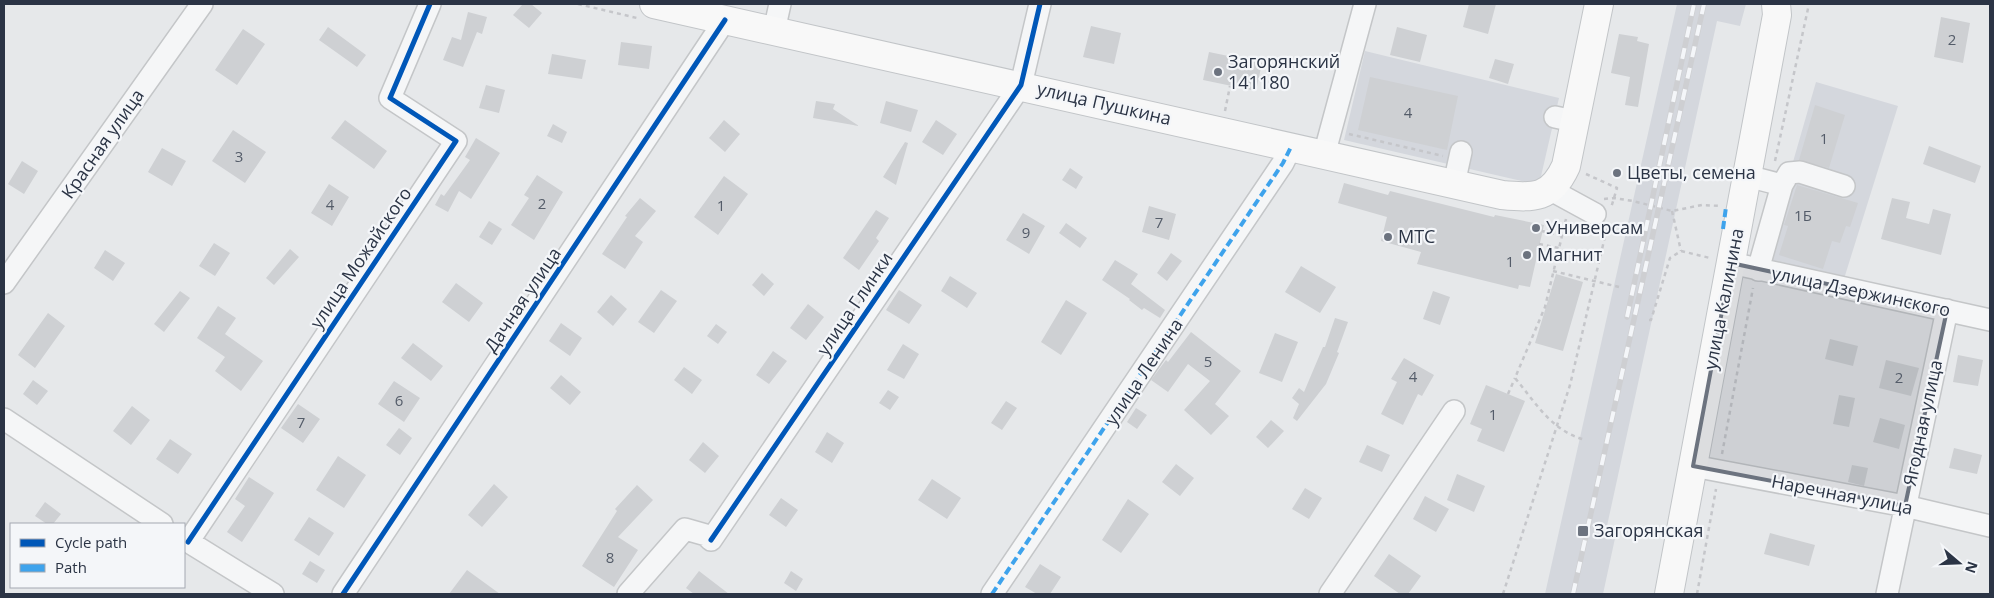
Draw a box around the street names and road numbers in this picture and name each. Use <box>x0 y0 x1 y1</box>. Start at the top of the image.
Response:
street label: улица Пушкина <box>1035 76 1174 130</box>
street label: Красная улица <box>55 84 149 203</box>
street label: улица Можайского <box>304 182 416 333</box>
street label: улица Калинина <box>1698 226 1749 372</box>
street label: Дачная улица <box>478 242 566 356</box>
street label: улица Глинки <box>811 247 898 360</box>
street label: улица Дзержинского <box>1770 260 1953 322</box>
street label: улица Ленина <box>1099 313 1188 429</box>
street label: Ягодная улица <box>1897 358 1947 488</box>
street label: Наречная улица <box>1770 469 1915 519</box>

